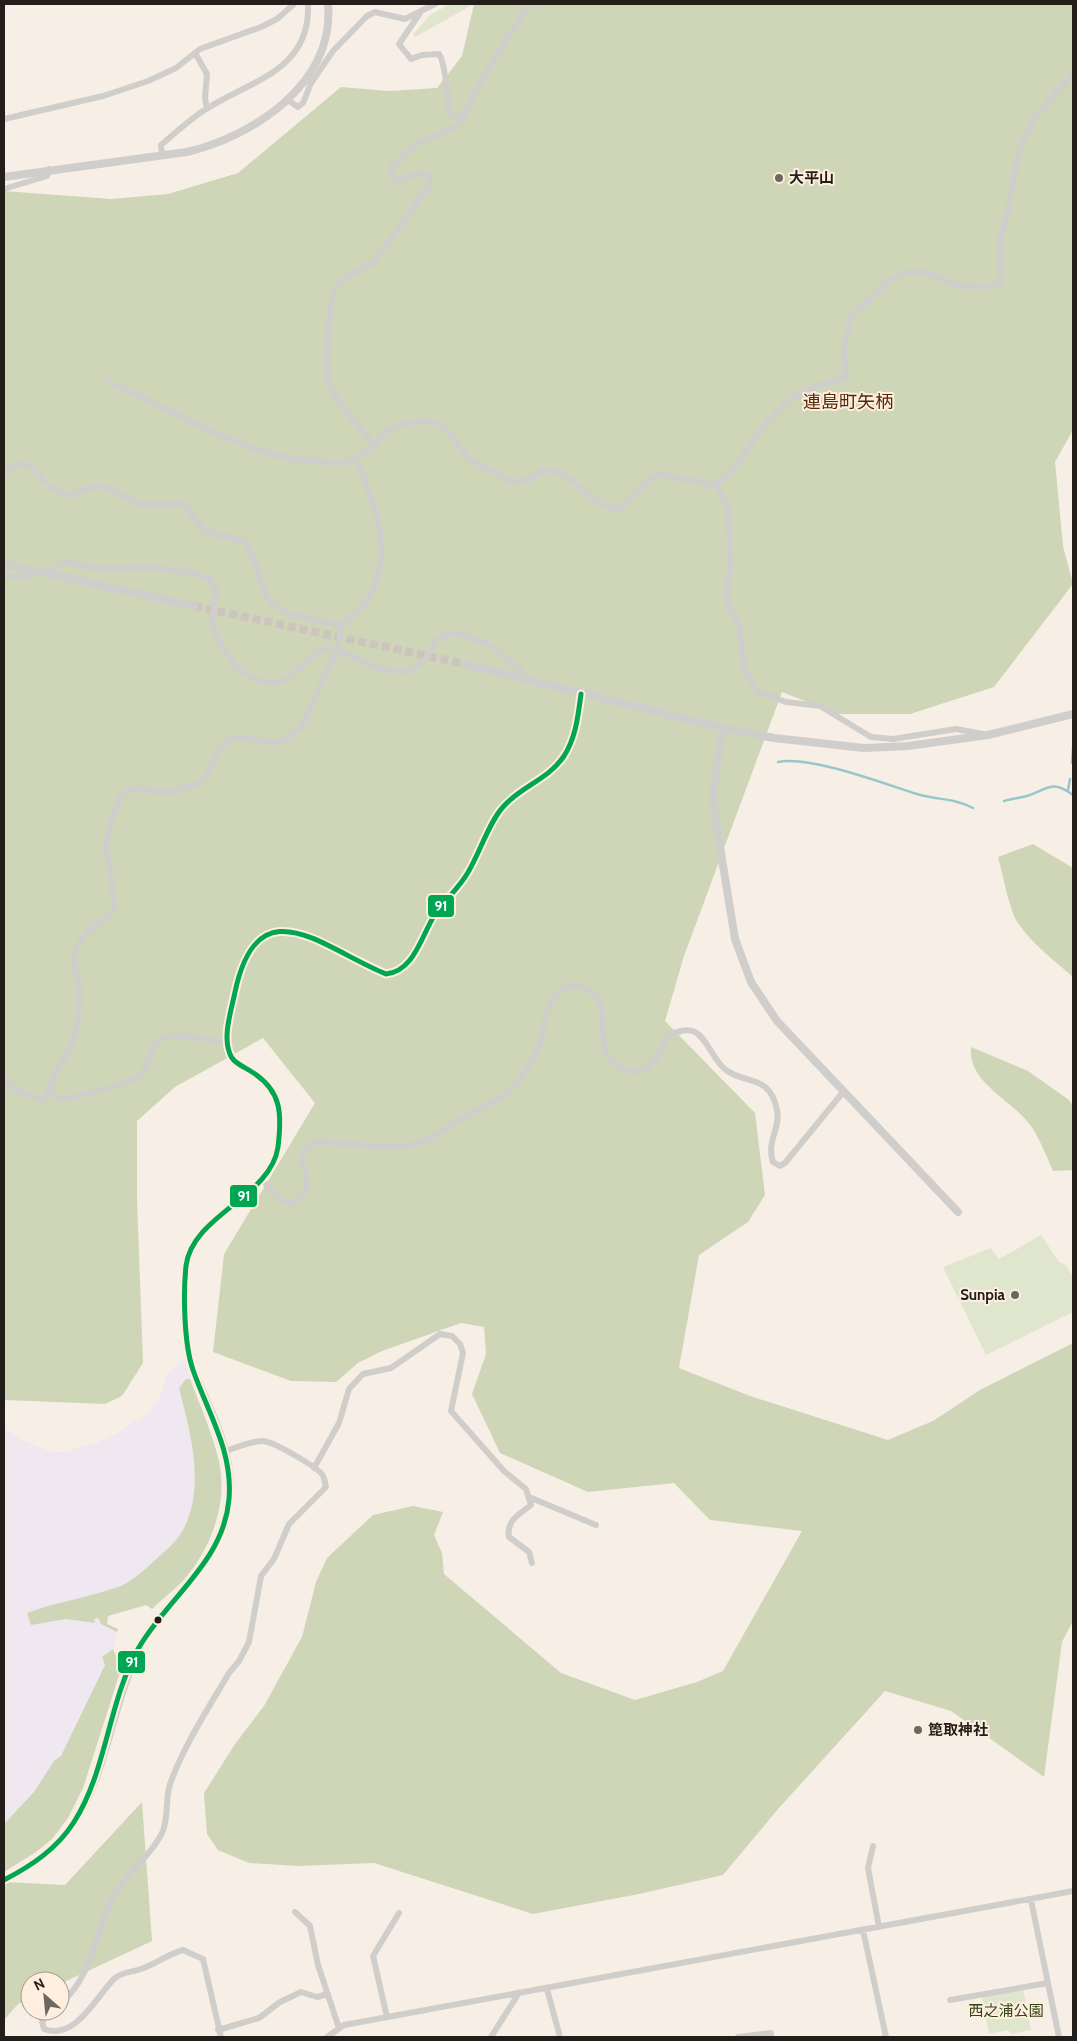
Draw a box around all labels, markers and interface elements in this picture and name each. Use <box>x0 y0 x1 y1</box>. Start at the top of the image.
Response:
place label: 大平山 <box>789 169 834 187</box>
marker: 大平山 <box>773 172 785 184</box>
district label: 連島町矢柄 <box>803 391 893 413</box>
line badge: 91 <box>427 894 455 918</box>
text: 91 <box>434 897 448 915</box>
line badge: 91 <box>229 1184 258 1208</box>
text: 91 <box>237 1187 251 1205</box>
place label: Sunpia <box>960 1286 1006 1304</box>
marker: Sunpia <box>1009 1289 1021 1301</box>
unlabelled marker <box>153 1615 163 1625</box>
line badge: 91 <box>117 1650 146 1674</box>
text: 91 <box>125 1653 139 1671</box>
place label: 箆取神社 <box>928 1721 988 1739</box>
marker: 箆取神社 <box>912 1724 924 1736</box>
north arrow <box>20 1971 70 2021</box>
text: N <box>31 1974 48 1995</box>
park label: 西之浦公園 <box>968 2002 1044 2020</box>

